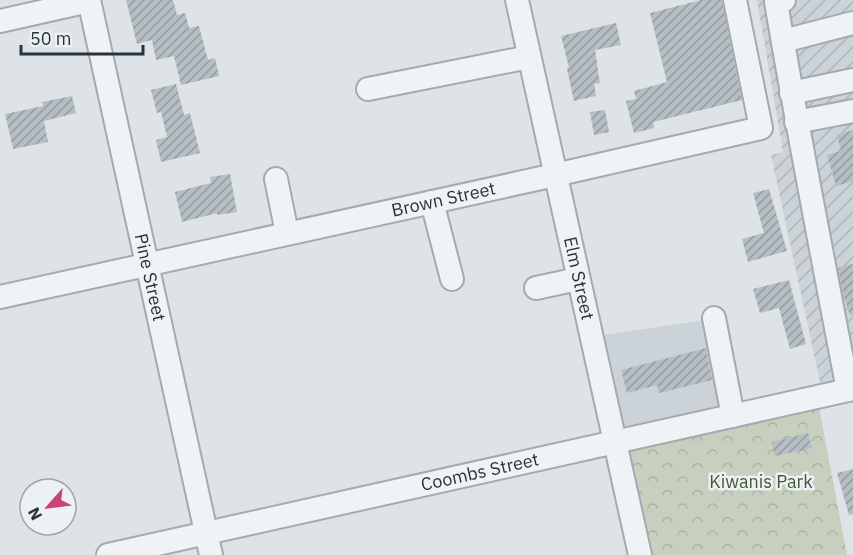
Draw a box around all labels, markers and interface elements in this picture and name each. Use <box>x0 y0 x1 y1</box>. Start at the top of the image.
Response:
scale bar <box>21 18 142 56</box>
text: 50 m <box>30 27 72 50</box>
street label: Brown Street <box>389 176 498 222</box>
street label: Pine Street <box>130 231 171 323</box>
street label: Elm Street <box>559 234 600 322</box>
street label: Coombs Street <box>419 447 541 496</box>
park label: Kiwanis Park <box>709 470 813 493</box>
north arrow <box>18 477 78 537</box>
text: N <box>23 504 46 524</box>

